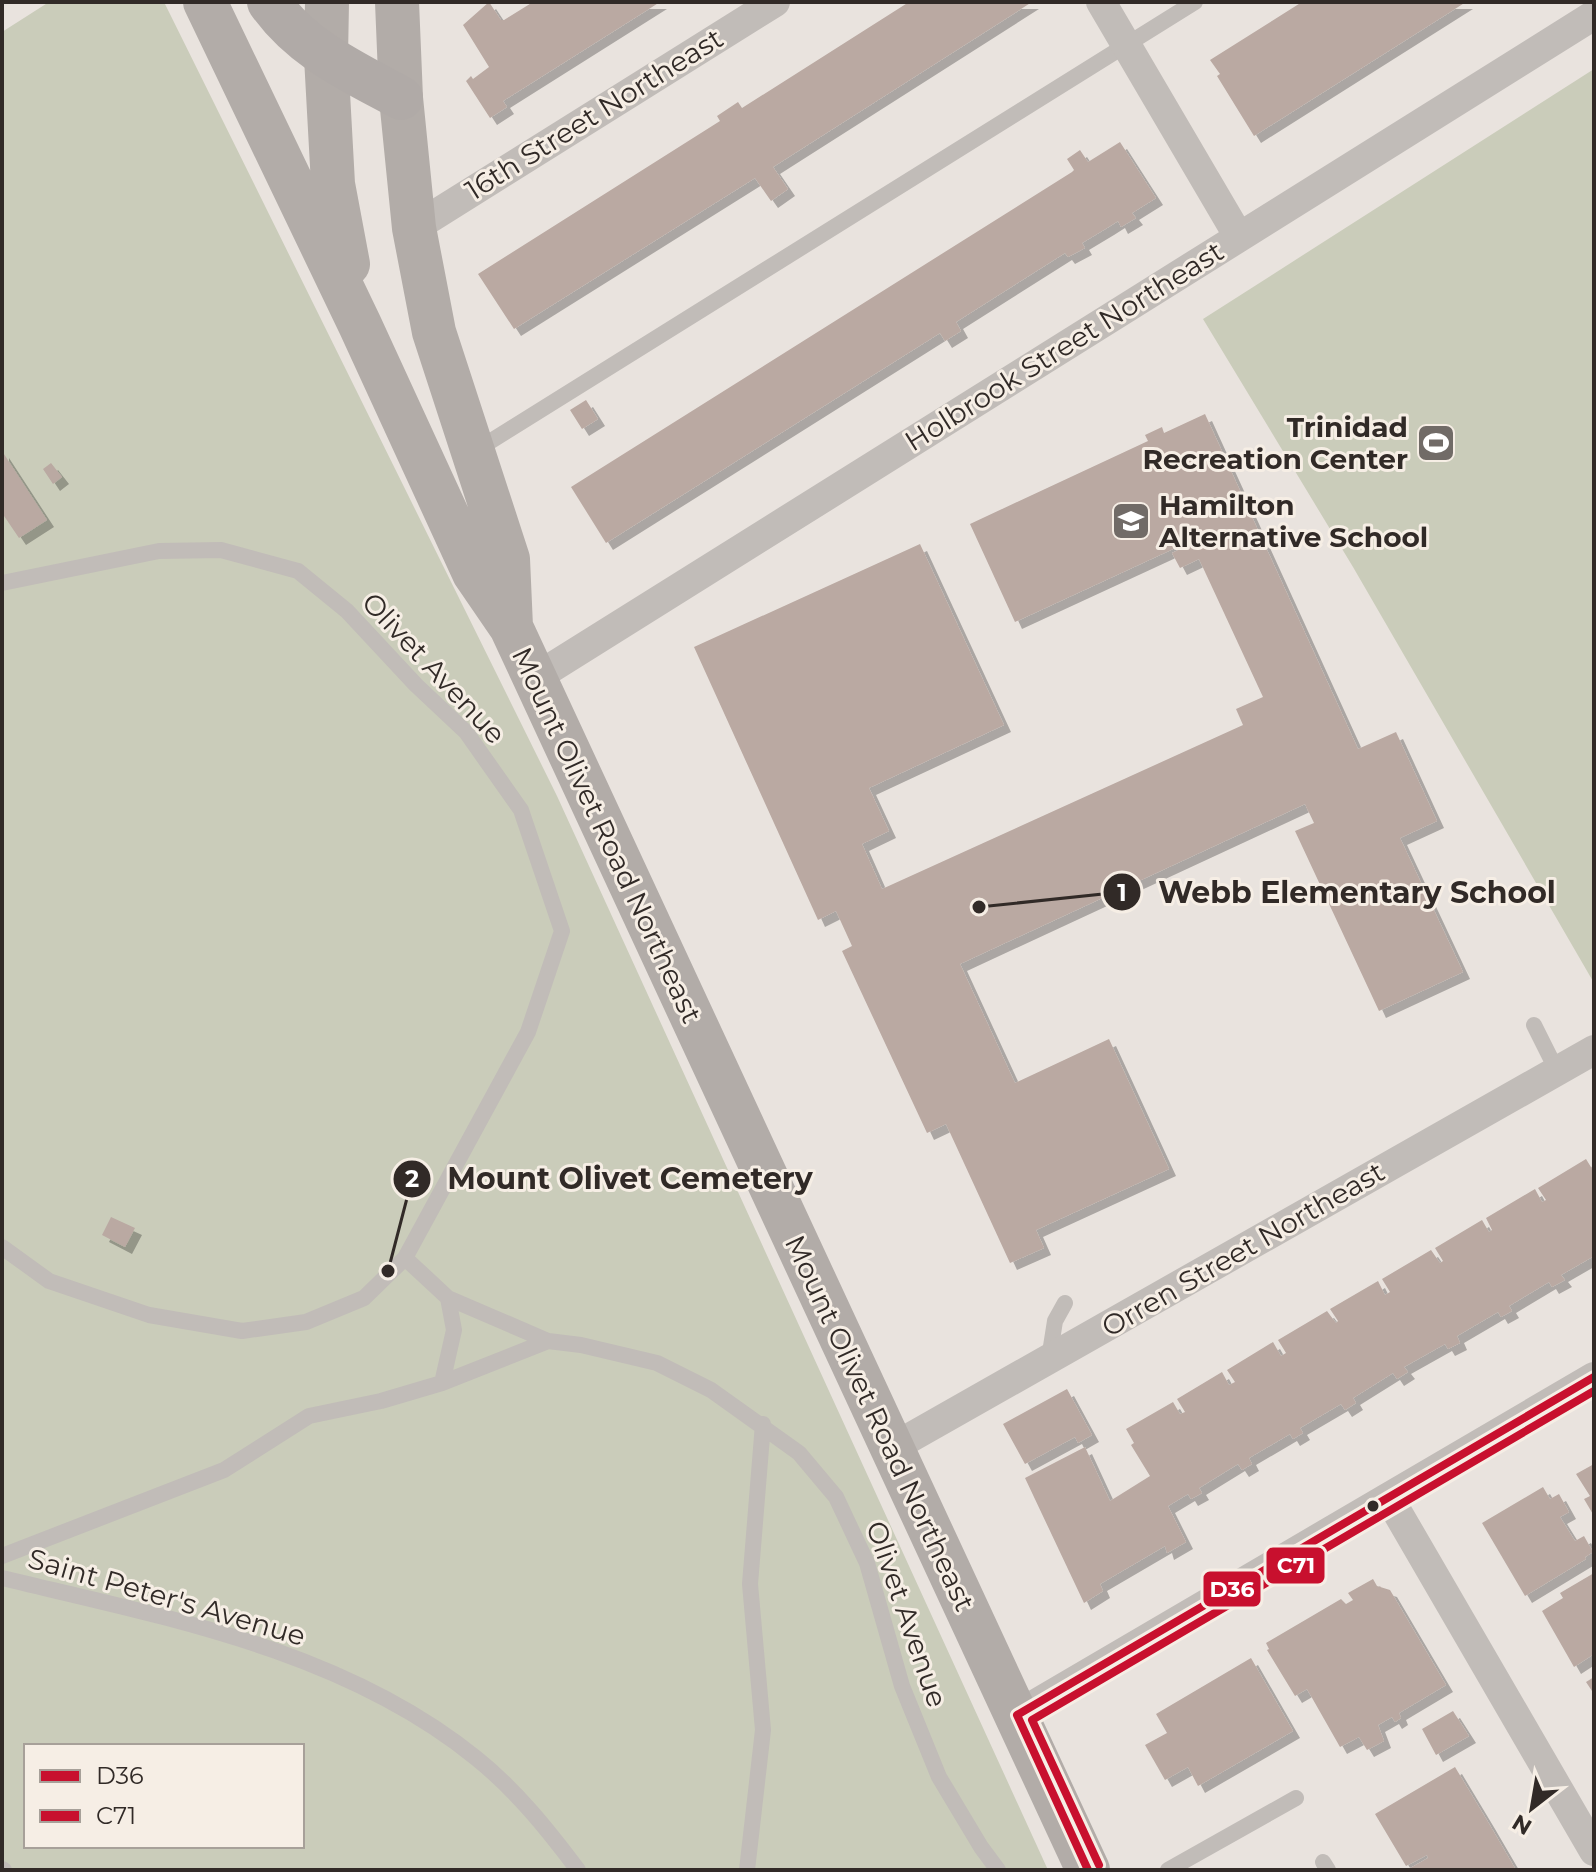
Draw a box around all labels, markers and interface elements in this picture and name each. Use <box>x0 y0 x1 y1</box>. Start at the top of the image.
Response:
street label: 16th Street Northeast <box>459 21 729 207</box>
street label: Holbrook Street Northeast <box>898 234 1230 458</box>
place label: Trinidad Recreation Center <box>1142 410 1408 476</box>
sports icon: Trinidad Recreation Center <box>1415 422 1457 464</box>
place label: Hamilton Alternative School <box>1158 488 1428 554</box>
school or university icon: Hamilton Alternative School <box>1110 500 1152 542</box>
street label: Olivet Avenue <box>355 585 513 751</box>
street label: Mount Olivet Road Northeast <box>505 642 709 1028</box>
callout: Webb Elementary School <box>1102 865 1571 919</box>
text: Webb Elementary School <box>1158 874 1556 911</box>
text: 1 <box>1117 878 1127 907</box>
callout: Mount Olivet Cemetery <box>392 1152 829 1206</box>
street label: Orren Street Northeast <box>1096 1154 1390 1344</box>
text: Mount Olivet Cemetery <box>447 1160 814 1197</box>
text: 2 <box>405 1164 419 1193</box>
street label: Mount Olivet Road Northeast <box>778 1230 982 1616</box>
unlabelled marker <box>1365 1498 1381 1514</box>
street label: Olivet Avenue <box>859 1516 955 1712</box>
street label: Saint Peter's Avenue <box>24 1541 310 1653</box>
line badge: C71 <box>1265 1546 1326 1585</box>
text: C71 <box>1277 1552 1315 1579</box>
line badge: D36 <box>1202 1570 1262 1608</box>
text: D36 <box>1210 1576 1254 1603</box>
legend <box>24 1744 304 1848</box>
text: D36 <box>96 1761 144 1790</box>
north arrow <box>1492 1768 1572 1848</box>
text: C71 <box>96 1801 136 1830</box>
text: N <box>1507 1809 1537 1841</box>

